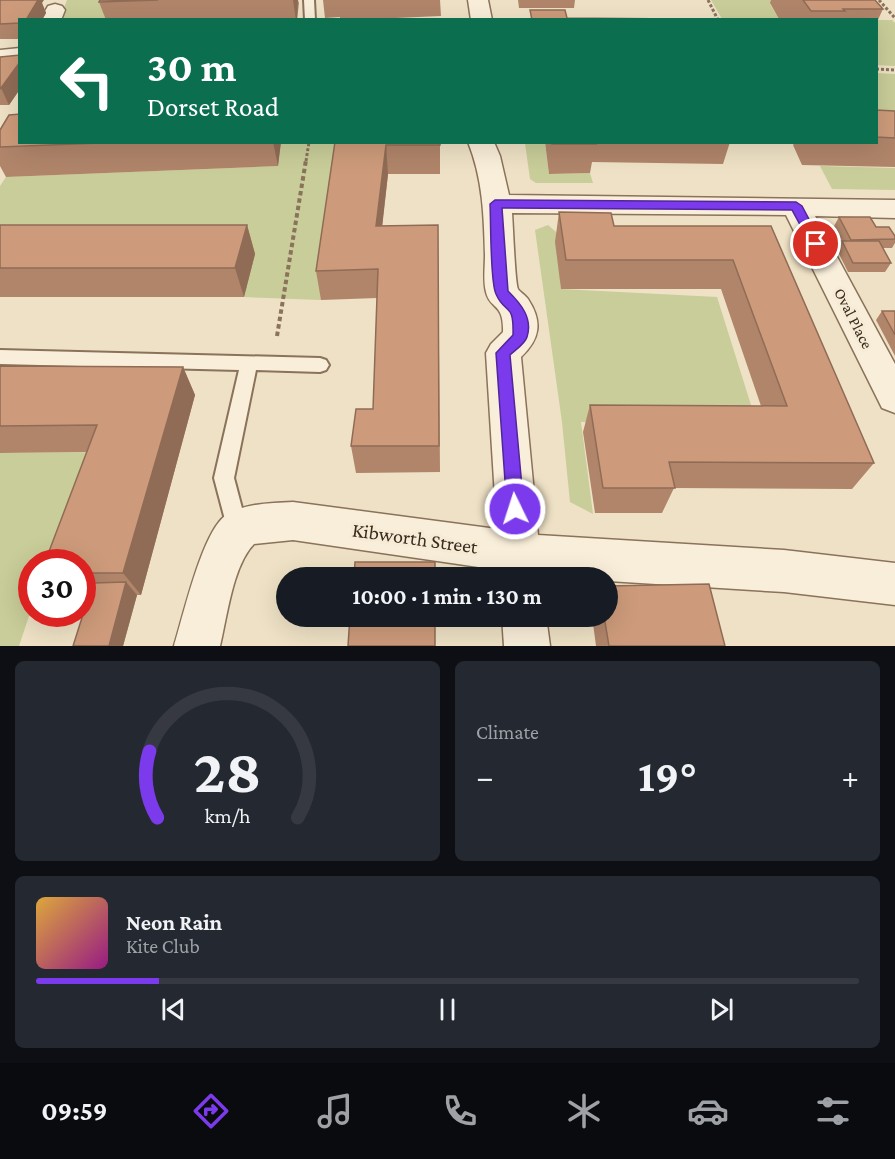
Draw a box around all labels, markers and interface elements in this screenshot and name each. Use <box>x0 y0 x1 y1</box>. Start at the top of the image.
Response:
icon: left <box>48 42 126 120</box>
text: 30 m <box>147 43 237 90</box>
text: Dorset Road <box>147 92 279 122</box>
pin <box>790 218 841 269</box>
icon: arrive <box>799 227 832 260</box>
street label: Oval Place <box>831 285 876 351</box>
position arrow <box>483 477 547 541</box>
street label: Kibworth Street <box>351 518 480 558</box>
speed limit sign: 30 <box>18 549 96 627</box>
text: 10:00 · 1 min · 130 m <box>352 584 542 609</box>
text: Climate <box>476 721 539 743</box>
text: 28 <box>193 736 262 805</box>
text: 19° <box>638 751 697 801</box>
text: − <box>476 758 493 795</box>
text: + <box>842 758 859 795</box>
text: km/h <box>204 804 251 828</box>
text: Neon Rain <box>126 910 222 935</box>
text: Kite Club <box>126 935 200 957</box>
icon: previous <box>157 993 190 1026</box>
icon: pause <box>431 993 464 1026</box>
icon: next <box>705 993 738 1026</box>
icon: directions <box>190 1090 232 1132</box>
icon: music <box>314 1090 356 1132</box>
icon: phone <box>439 1090 481 1132</box>
icon: climate <box>563 1090 605 1132</box>
icon: car <box>687 1090 729 1132</box>
icon: filters <box>812 1090 854 1132</box>
text: 09:59 <box>41 1096 108 1126</box>

